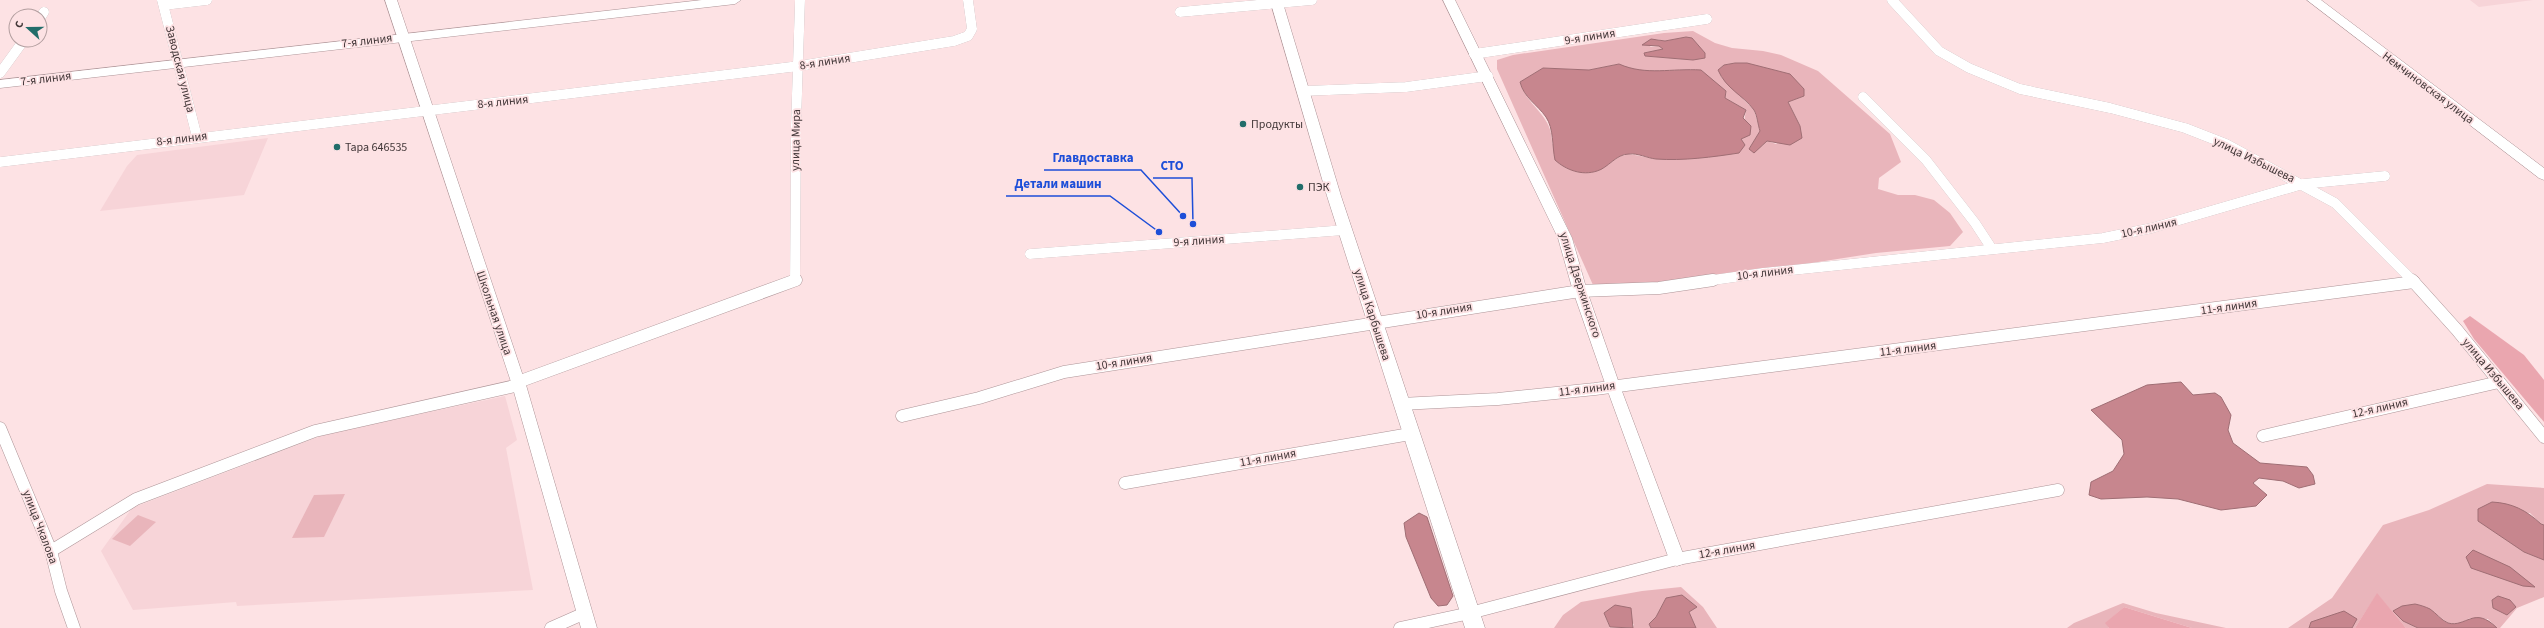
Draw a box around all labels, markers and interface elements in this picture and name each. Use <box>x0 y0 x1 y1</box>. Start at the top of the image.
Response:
north arrow <box>8 8 48 48</box>
text: С <box>11 18 27 30</box>
street label: Заводская улица <box>161 24 199 114</box>
street label: 9-я линия <box>1563 25 1617 49</box>
street label: 7-я линия <box>341 29 393 53</box>
street label: Немчиновская улица <box>2379 48 2477 128</box>
street label: 8-я линия <box>798 50 852 74</box>
street label: 7-я линия <box>20 67 72 91</box>
street label: 8-я линия <box>477 91 529 113</box>
street label: улица Мира <box>787 109 805 171</box>
place label: Продукты <box>1251 116 1303 133</box>
marker: Продукты <box>1238 119 1248 129</box>
street label: 8-я линия <box>156 127 208 151</box>
street label: улица Избышева <box>2210 133 2298 187</box>
place label: Тара 646535 <box>345 139 407 156</box>
marker: Тара 646535 <box>332 142 342 152</box>
callout: Главдоставка <box>1044 145 1141 170</box>
text: Главдоставка <box>1052 149 1134 167</box>
callout: СТО <box>1153 153 1192 178</box>
text: СТО <box>1160 157 1184 175</box>
callout: Детали машин <box>1006 171 1110 196</box>
text: Детали машин <box>1014 175 1102 193</box>
place label: ПЭК <box>1308 179 1330 196</box>
marker: ПЭК <box>1295 182 1305 192</box>
street label: 10-я линия <box>2119 213 2179 243</box>
street label: улица Дзержинского <box>1555 230 1605 340</box>
street label: 9-я линия <box>1173 231 1225 251</box>
street label: 10-я линия <box>1736 261 1794 285</box>
street label: улица Карбышева <box>1349 267 1395 363</box>
street label: Школьная улица <box>472 269 516 357</box>
street label: 11-я линия <box>2200 295 2258 319</box>
street label: 10-я линия <box>1415 298 1473 324</box>
street label: улица Избышева <box>2458 334 2528 414</box>
street label: 11-я линия <box>1879 337 1937 361</box>
street label: 10-я линия <box>1095 349 1153 375</box>
street label: 11-я линия <box>1558 377 1616 401</box>
street label: 12-я линия <box>2350 393 2410 423</box>
street label: 11-я линия <box>1238 445 1298 471</box>
street label: улица Чкалова <box>18 488 62 566</box>
street label: 12-я линия <box>1697 537 1757 563</box>

